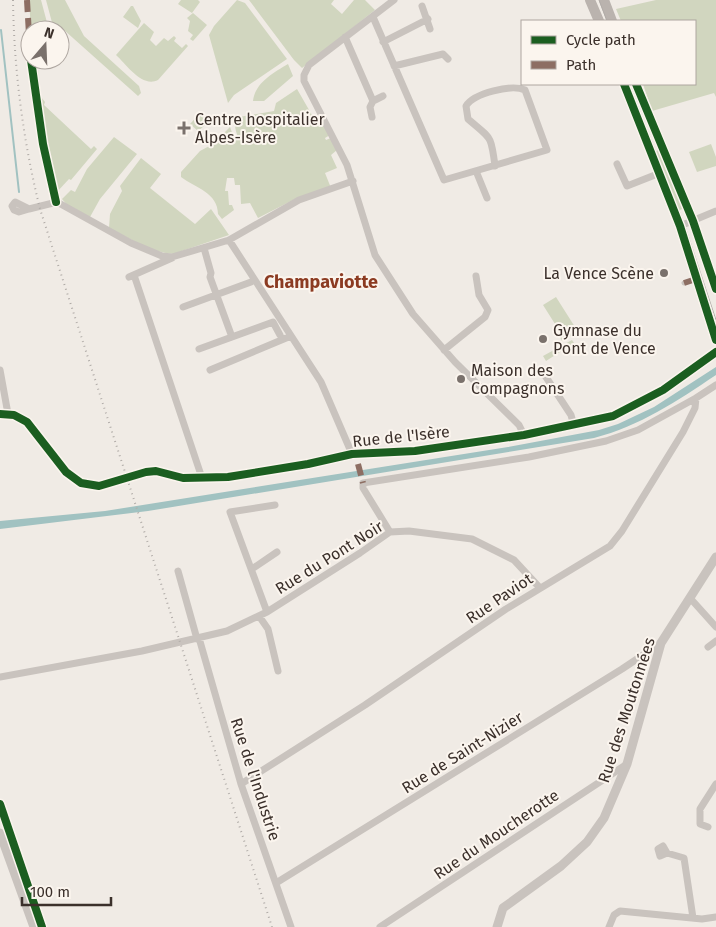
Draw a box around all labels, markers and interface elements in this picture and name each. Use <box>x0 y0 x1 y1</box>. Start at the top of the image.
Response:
north arrow <box>20 20 70 70</box>
legend <box>521 20 696 85</box>
text: N <box>42 24 56 43</box>
text: Cycle path <box>566 31 636 49</box>
text: Path <box>566 56 596 74</box>
place label: Centre hospitalier Alpes-Isère <box>195 110 326 147</box>
marker: Centre hospitalier Alpes-Isère <box>177 121 191 135</box>
place label: La Vence Scène <box>544 264 654 283</box>
marker: La Vence Scène <box>658 267 670 279</box>
district label: Champaviotte <box>264 271 378 293</box>
place label: Gymnase du Pont de Vence <box>553 321 656 358</box>
marker: Gymnase du Pont de Vence <box>537 333 549 345</box>
place label: Maison des Compagnons <box>471 361 564 398</box>
marker: Maison des Compagnons <box>455 373 467 385</box>
street label: Rue de l'Isère <box>351 422 451 451</box>
street label: Rue du Pont Noir <box>272 516 387 598</box>
street label: Rue Paviot <box>462 569 536 628</box>
street label: Rue des Moutonnées <box>594 635 659 785</box>
street label: Rue de Saint-Nizier <box>398 707 527 797</box>
street label: Rue de l'Industrie <box>227 715 284 843</box>
street label: Rue du Moucherotte <box>430 785 563 883</box>
scale bar <box>22 874 111 906</box>
text: 100 m <box>30 883 70 901</box>

